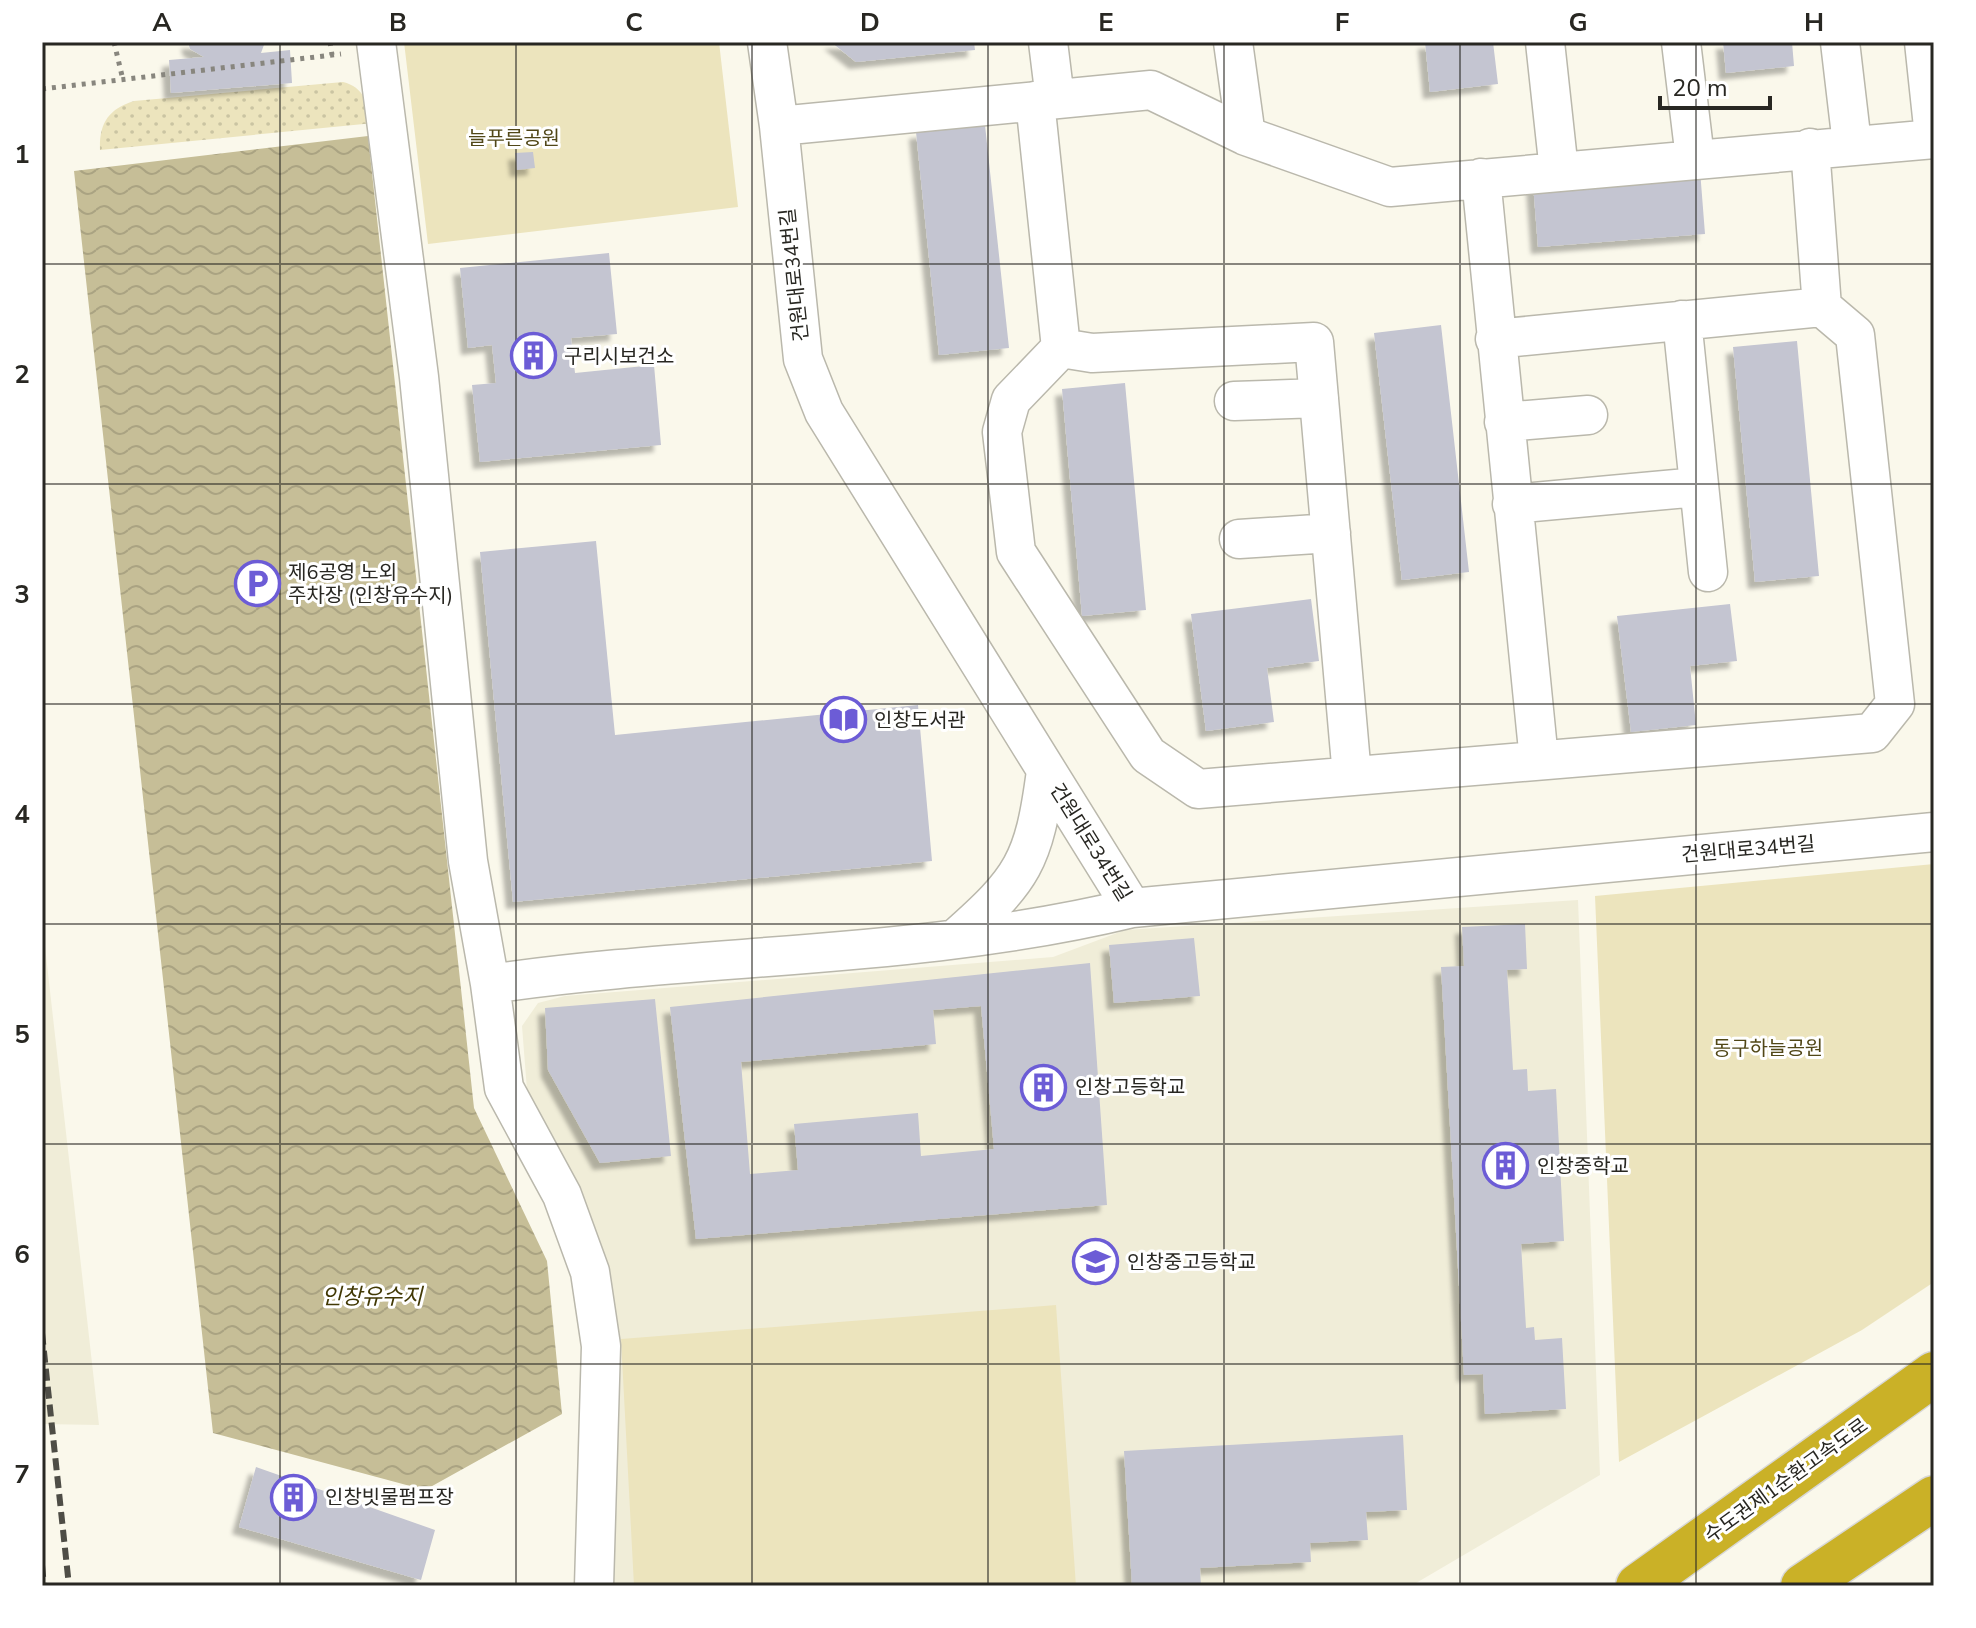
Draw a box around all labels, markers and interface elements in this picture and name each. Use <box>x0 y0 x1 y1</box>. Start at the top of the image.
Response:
text: A <box>152 5 172 40</box>
text: B <box>389 5 407 40</box>
text: C <box>625 5 643 40</box>
text: D <box>860 5 880 40</box>
text: E <box>1098 5 1114 40</box>
text: F <box>1335 5 1349 40</box>
text: G <box>1568 5 1588 40</box>
text: H <box>1804 5 1824 40</box>
scale bar <box>1660 60 1770 110</box>
text: 20 m <box>1672 72 1728 104</box>
park label: 늘푸른공원 <box>468 125 560 152</box>
text: 1 <box>14 137 30 172</box>
street label: 건원대로34번길 <box>774 207 815 343</box>
building icon: 구리시보건소 <box>509 332 557 380</box>
place label: 구리시보건소 <box>564 343 674 370</box>
text: 2 <box>14 357 30 392</box>
parking icon: 제6공영 노외 주차장 (인창유수지) <box>233 559 281 607</box>
place label: 제6공영 노외 주차장 (인창유수지) <box>288 559 453 609</box>
text: 3 <box>14 577 30 612</box>
library icon: 인창도서관 <box>819 696 867 744</box>
place label: 인창도서관 <box>874 707 966 734</box>
street label: 건원대로34번길 <box>1044 778 1138 906</box>
text: 4 <box>14 797 30 832</box>
street label: 건원대로34번길 <box>1680 830 1816 869</box>
text: 5 <box>14 1017 30 1052</box>
park label: 동구하늘공원 <box>1713 1035 1823 1062</box>
building icon: 인창고등학교 <box>1020 1063 1068 1111</box>
place label: 인창고등학교 <box>1075 1074 1185 1101</box>
building icon: 인창중학교 <box>1482 1142 1530 1190</box>
place label: 인창중학교 <box>1537 1153 1629 1180</box>
text: 6 <box>14 1237 30 1272</box>
school or university icon: 인창중고등학교 <box>1072 1238 1120 1286</box>
place label: 인창중고등학교 <box>1127 1249 1256 1276</box>
water label: 인창유수지 <box>321 1282 424 1312</box>
street label: 수도권제1순환고속도로 <box>1699 1412 1874 1549</box>
text: 7 <box>14 1457 30 1492</box>
building icon: 인창빗물펌프장 <box>270 1473 318 1521</box>
place label: 인창빗물펌프장 <box>325 1484 454 1511</box>

